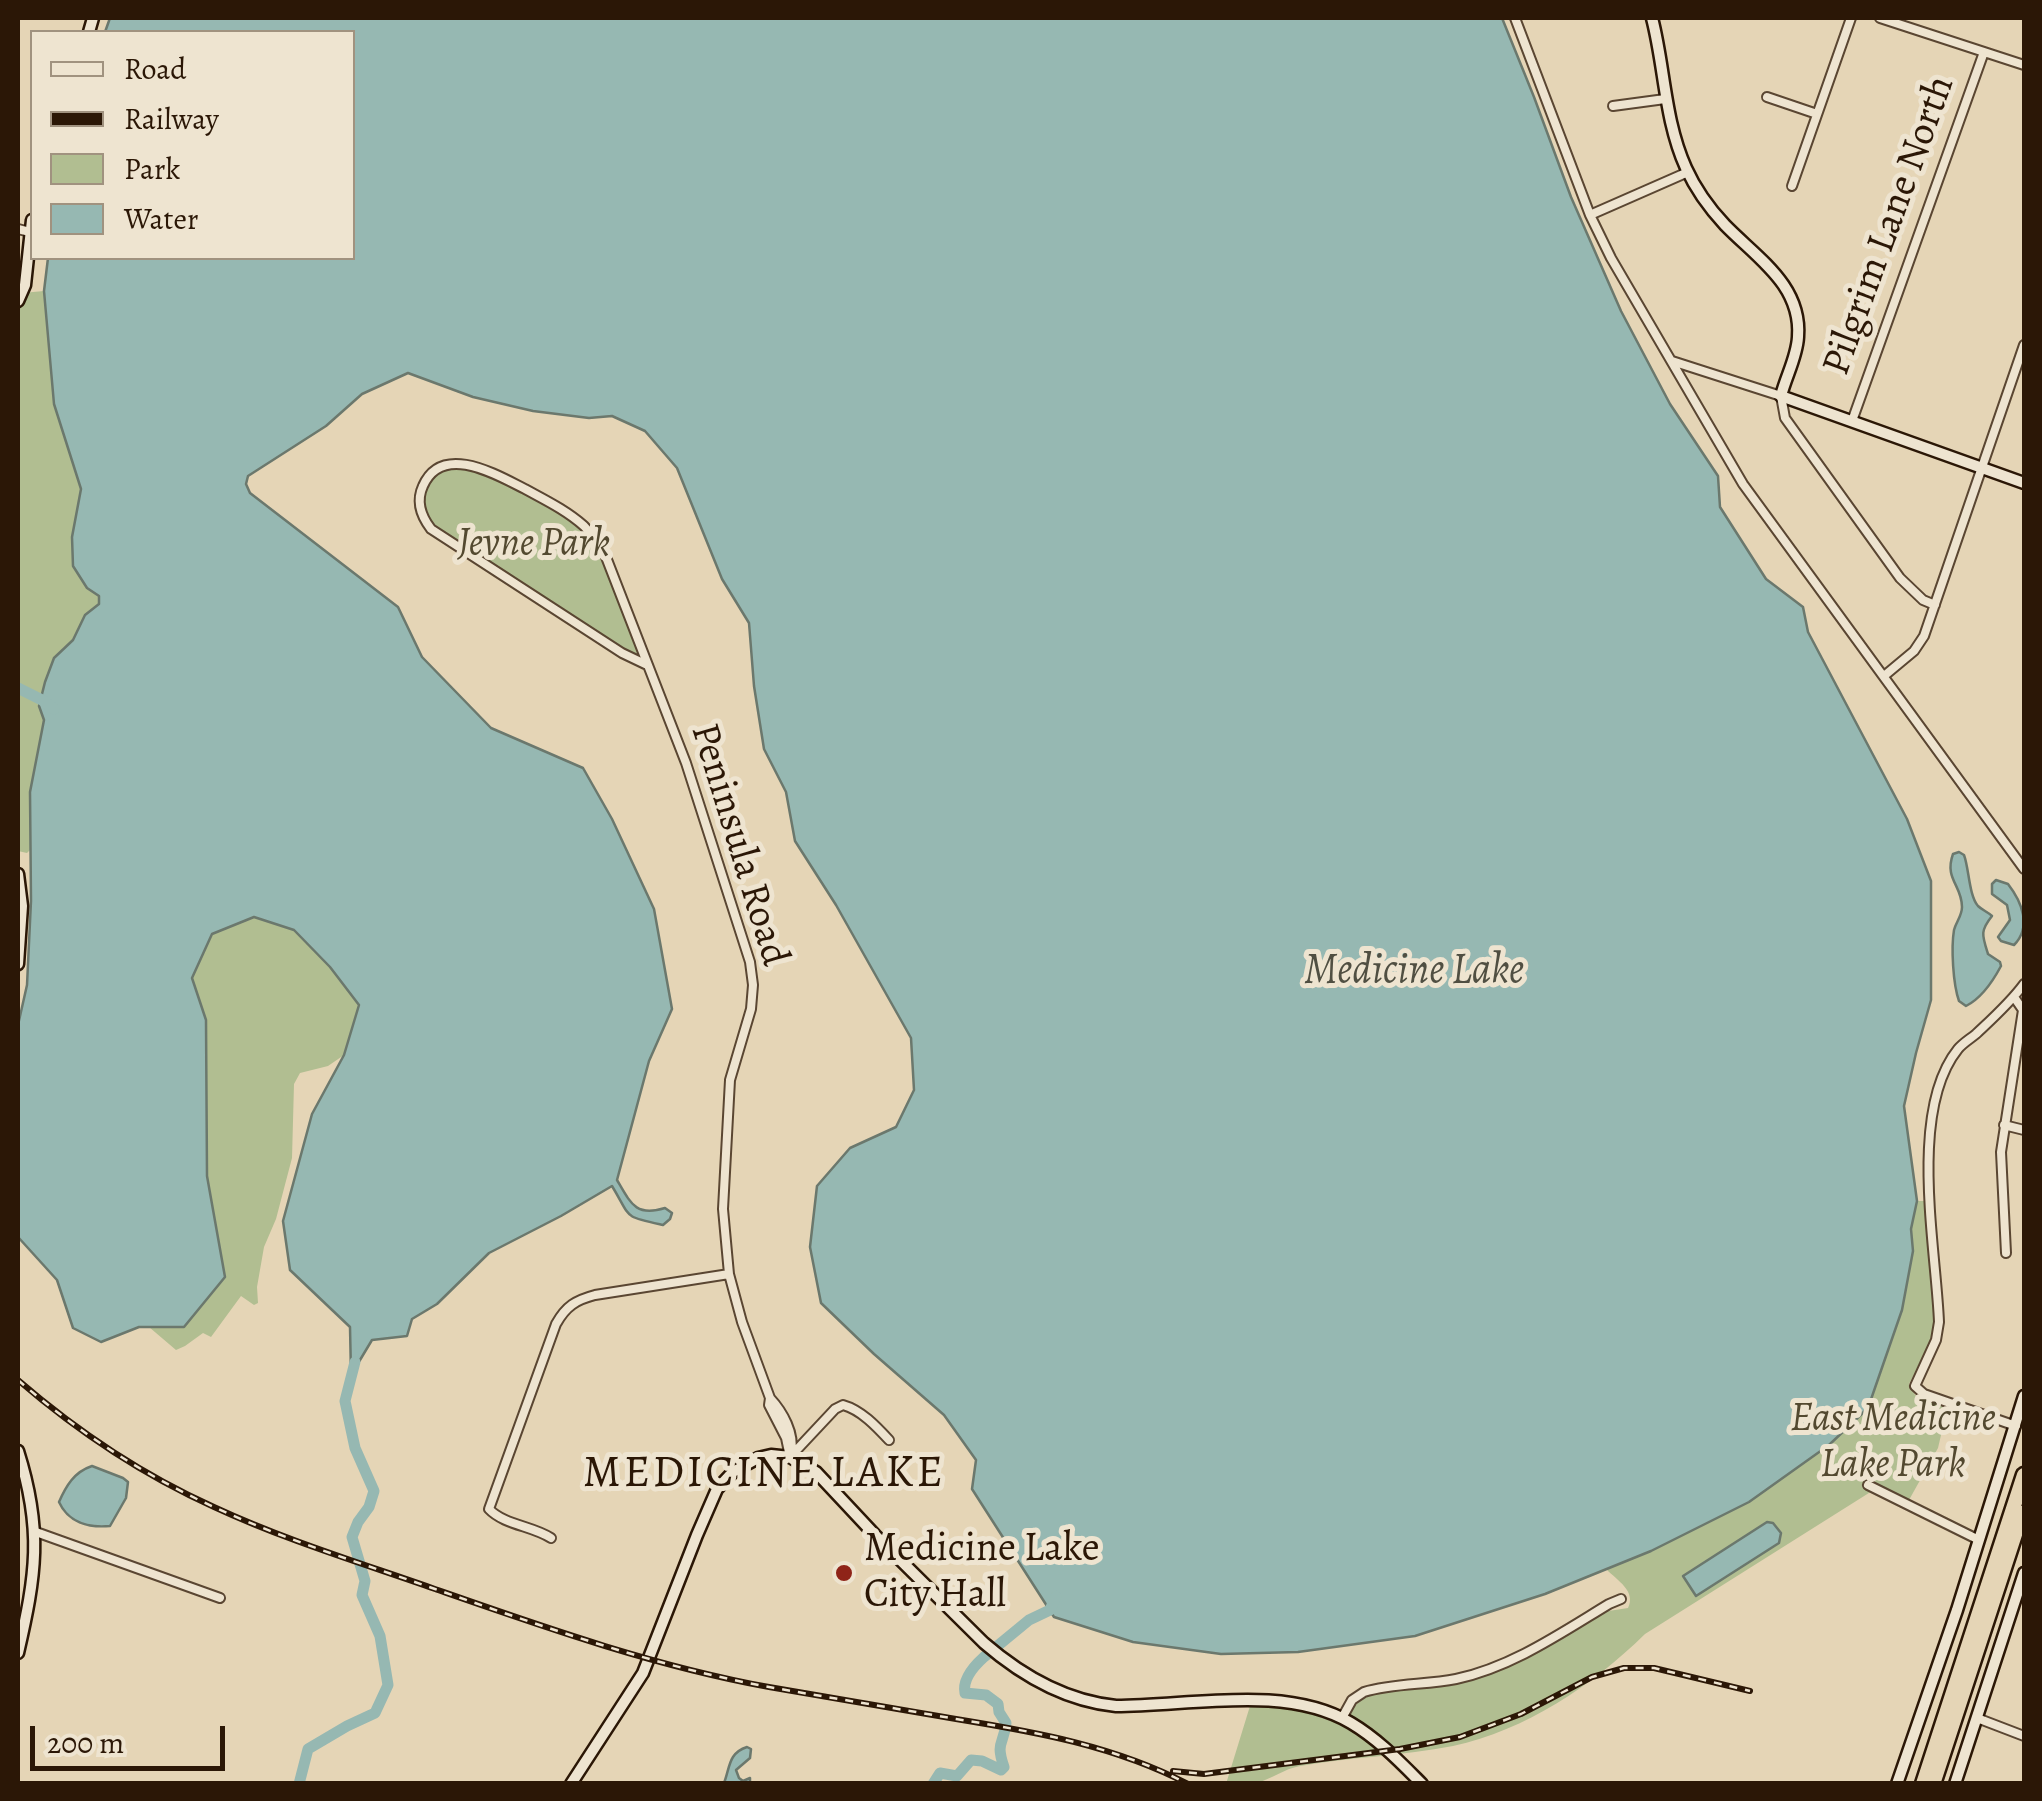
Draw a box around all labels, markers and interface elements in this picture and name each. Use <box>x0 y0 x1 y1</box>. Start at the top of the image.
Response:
legend <box>30 30 355 260</box>
text: Road <box>124 49 186 89</box>
street label: Pilgrim Lane North <box>1814 70 1966 382</box>
text: Railway <box>124 99 219 139</box>
text: Park <box>124 149 180 189</box>
text: Water <box>124 199 198 239</box>
park label: Jevne Park <box>458 521 610 569</box>
street label: Peninsula Road <box>678 718 798 972</box>
water label: Medicine Lake <box>1304 947 1524 997</box>
park label: East Medicine Lake Park <box>1790 1396 1996 1490</box>
district label: MEDICINE LAKE <box>583 1448 945 1502</box>
place label: Medicine Lake City Hall <box>864 1526 1100 1620</box>
marker: Medicine Lake City Hall <box>833 1562 855 1584</box>
scale bar <box>35 1706 230 1768</box>
text: 200 m <box>47 1723 124 1763</box>

